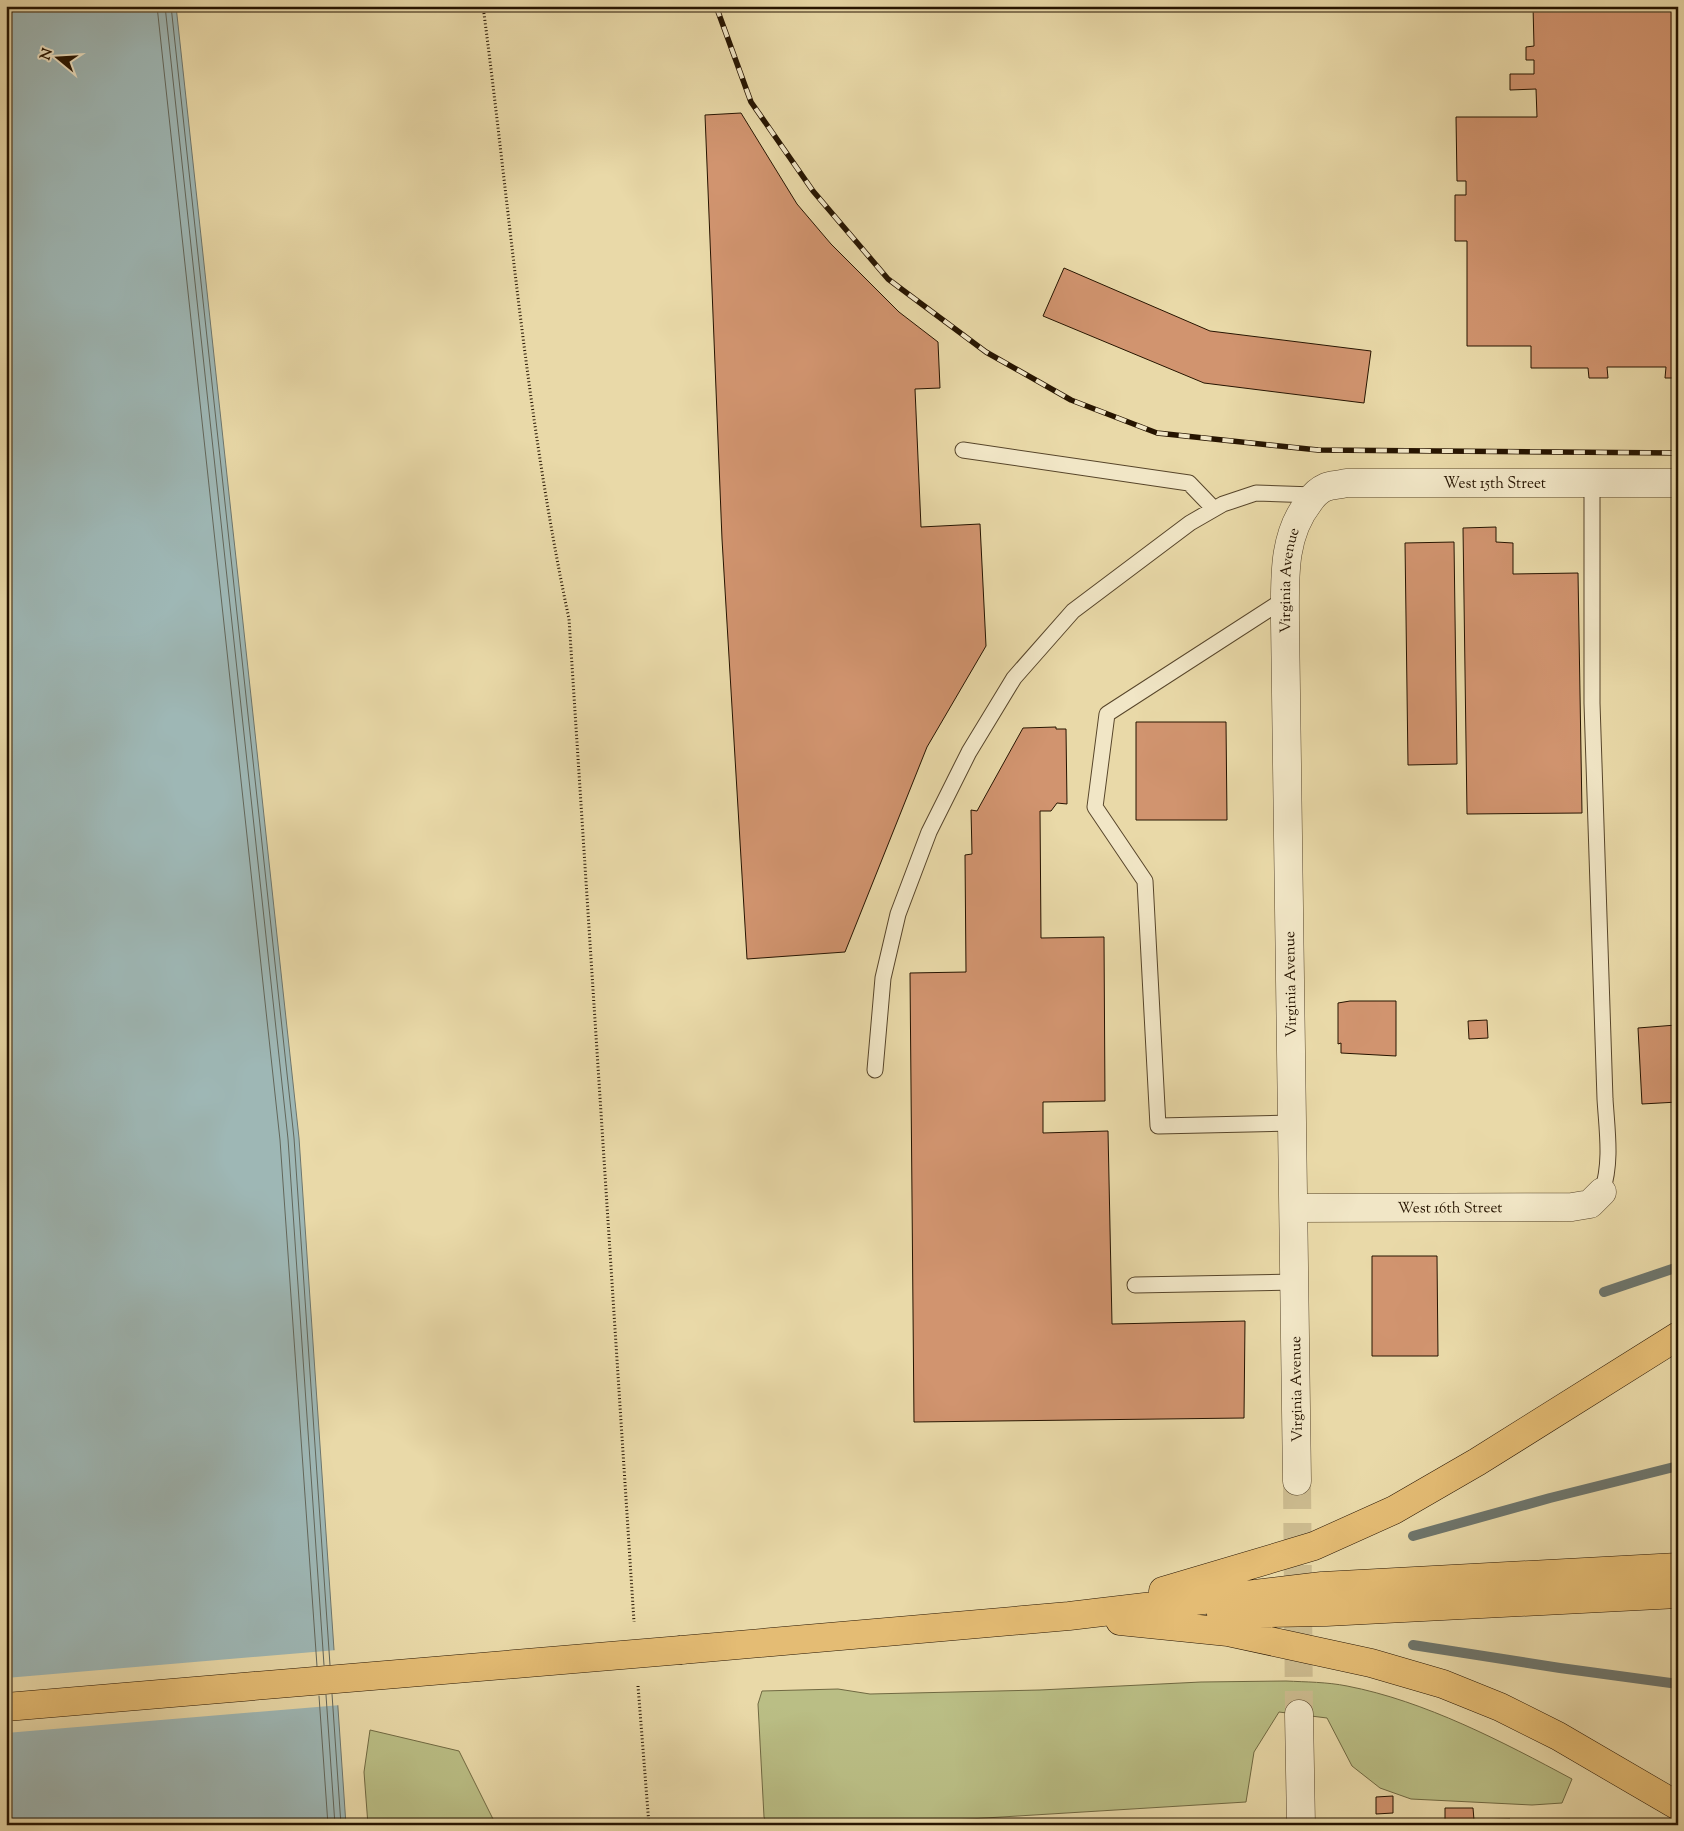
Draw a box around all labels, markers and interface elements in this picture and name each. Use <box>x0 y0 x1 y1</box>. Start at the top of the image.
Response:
north arrow <box>32 32 82 82</box>
text: N <box>36 46 59 63</box>
street label: West 15th Street <box>1443 474 1546 495</box>
street label: Virginia Avenue <box>1276 525 1306 633</box>
street label: Virginia Avenue <box>1280 931 1303 1037</box>
street label: West 16th Street <box>1398 1198 1502 1220</box>
street label: Virginia Avenue <box>1286 1336 1309 1442</box>

